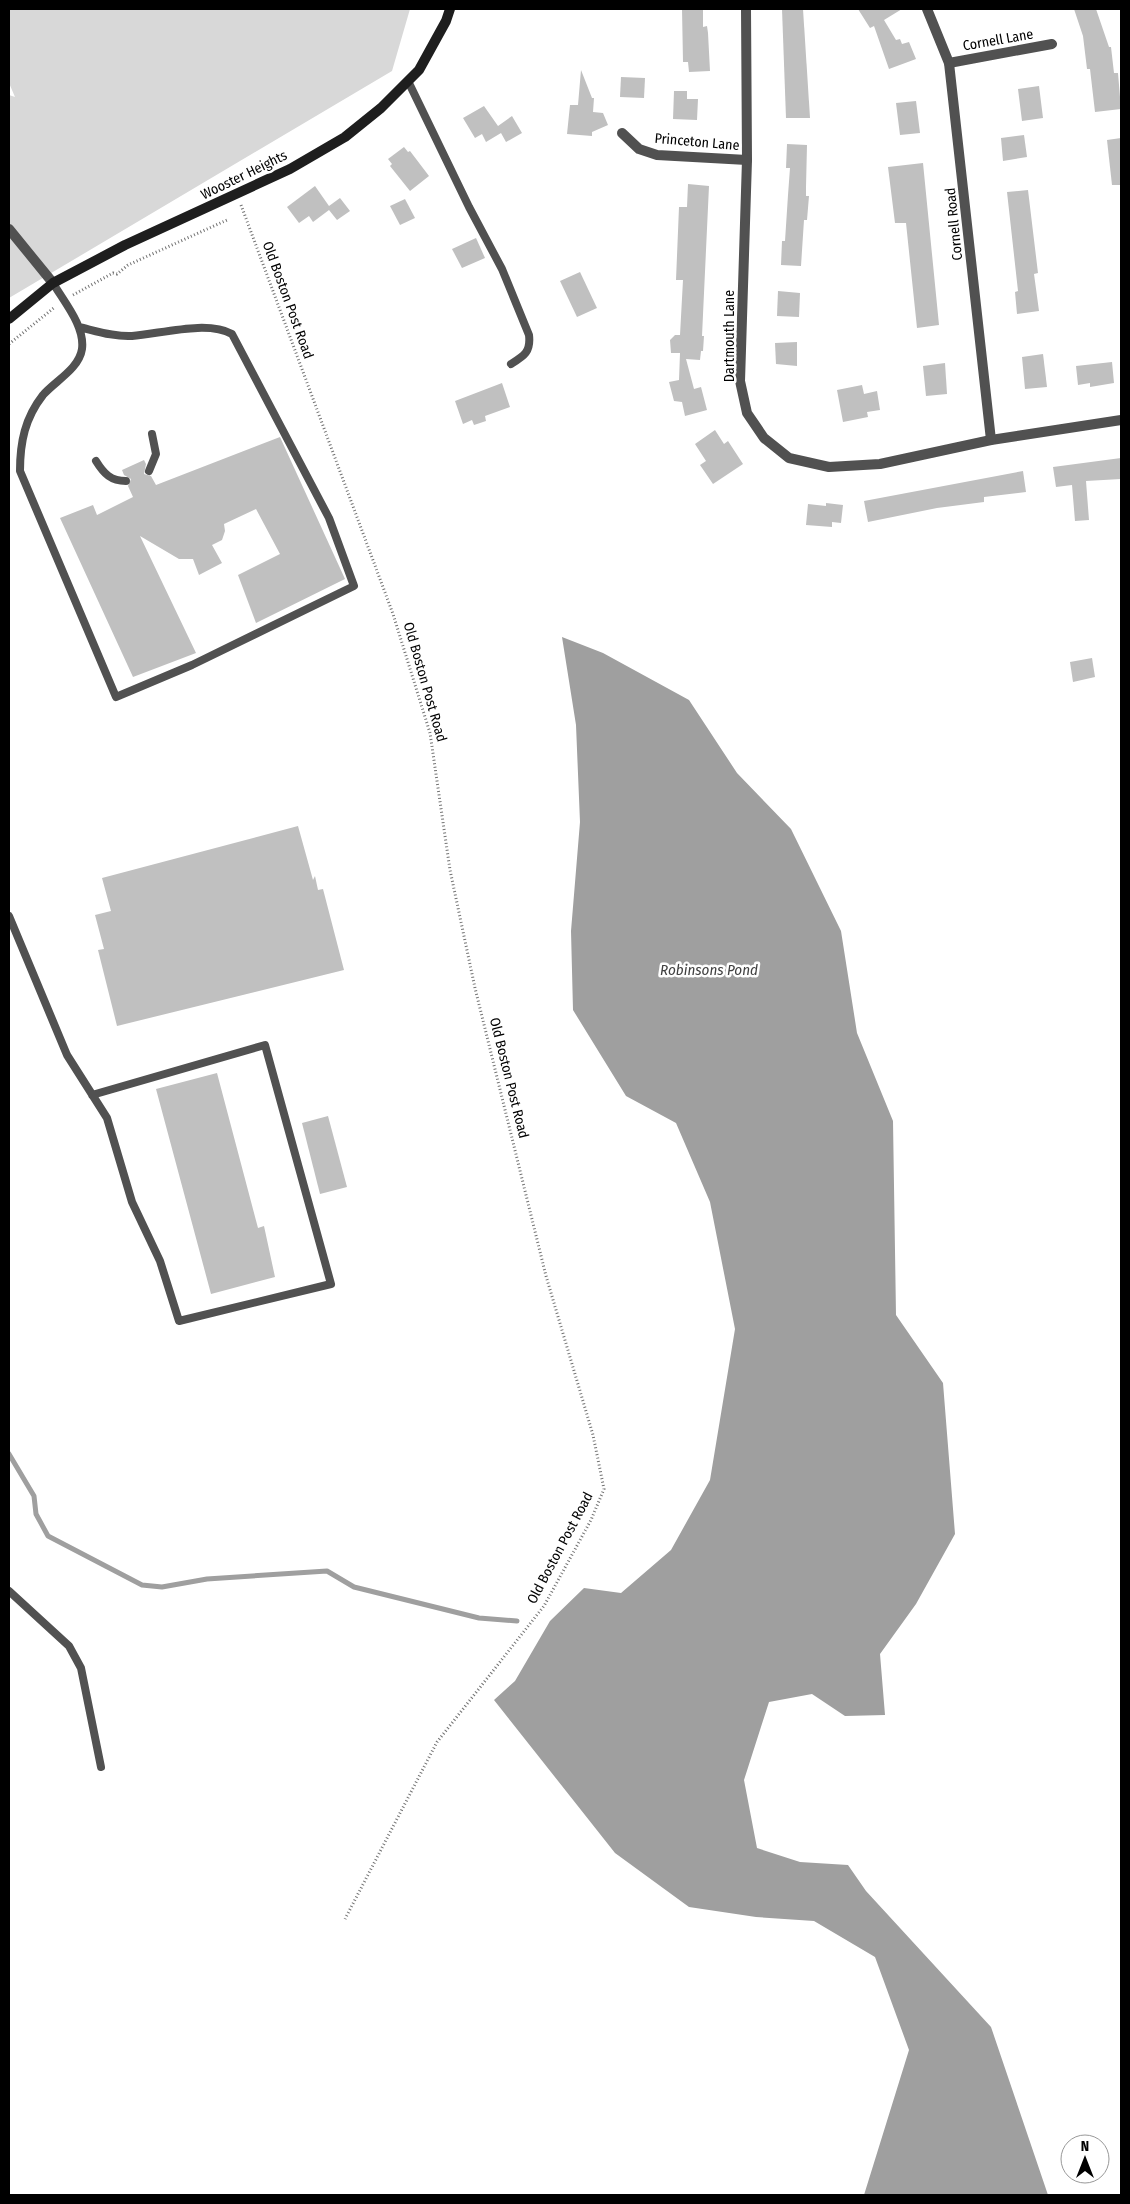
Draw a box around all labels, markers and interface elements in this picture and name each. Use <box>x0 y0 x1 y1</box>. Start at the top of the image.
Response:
street label: Cornell Lane <box>961 25 1035 55</box>
street label: Princeton Lane <box>654 130 740 154</box>
street label: Wooster Heights <box>198 147 290 203</box>
street label: Cornell Road <box>942 187 966 261</box>
street label: Old Boston Post Road <box>259 239 317 361</box>
street label: Dartmouth Lane <box>721 290 738 382</box>
street label: Old Boston Post Road <box>400 620 450 744</box>
water label: Robinsons Pond <box>660 961 758 979</box>
street label: Old Boston Post Road <box>486 1016 532 1140</box>
street label: Old Boston Post Road <box>523 1489 597 1607</box>
north arrow <box>1060 2134 1110 2184</box>
text: N <box>1081 2138 1089 2155</box>

